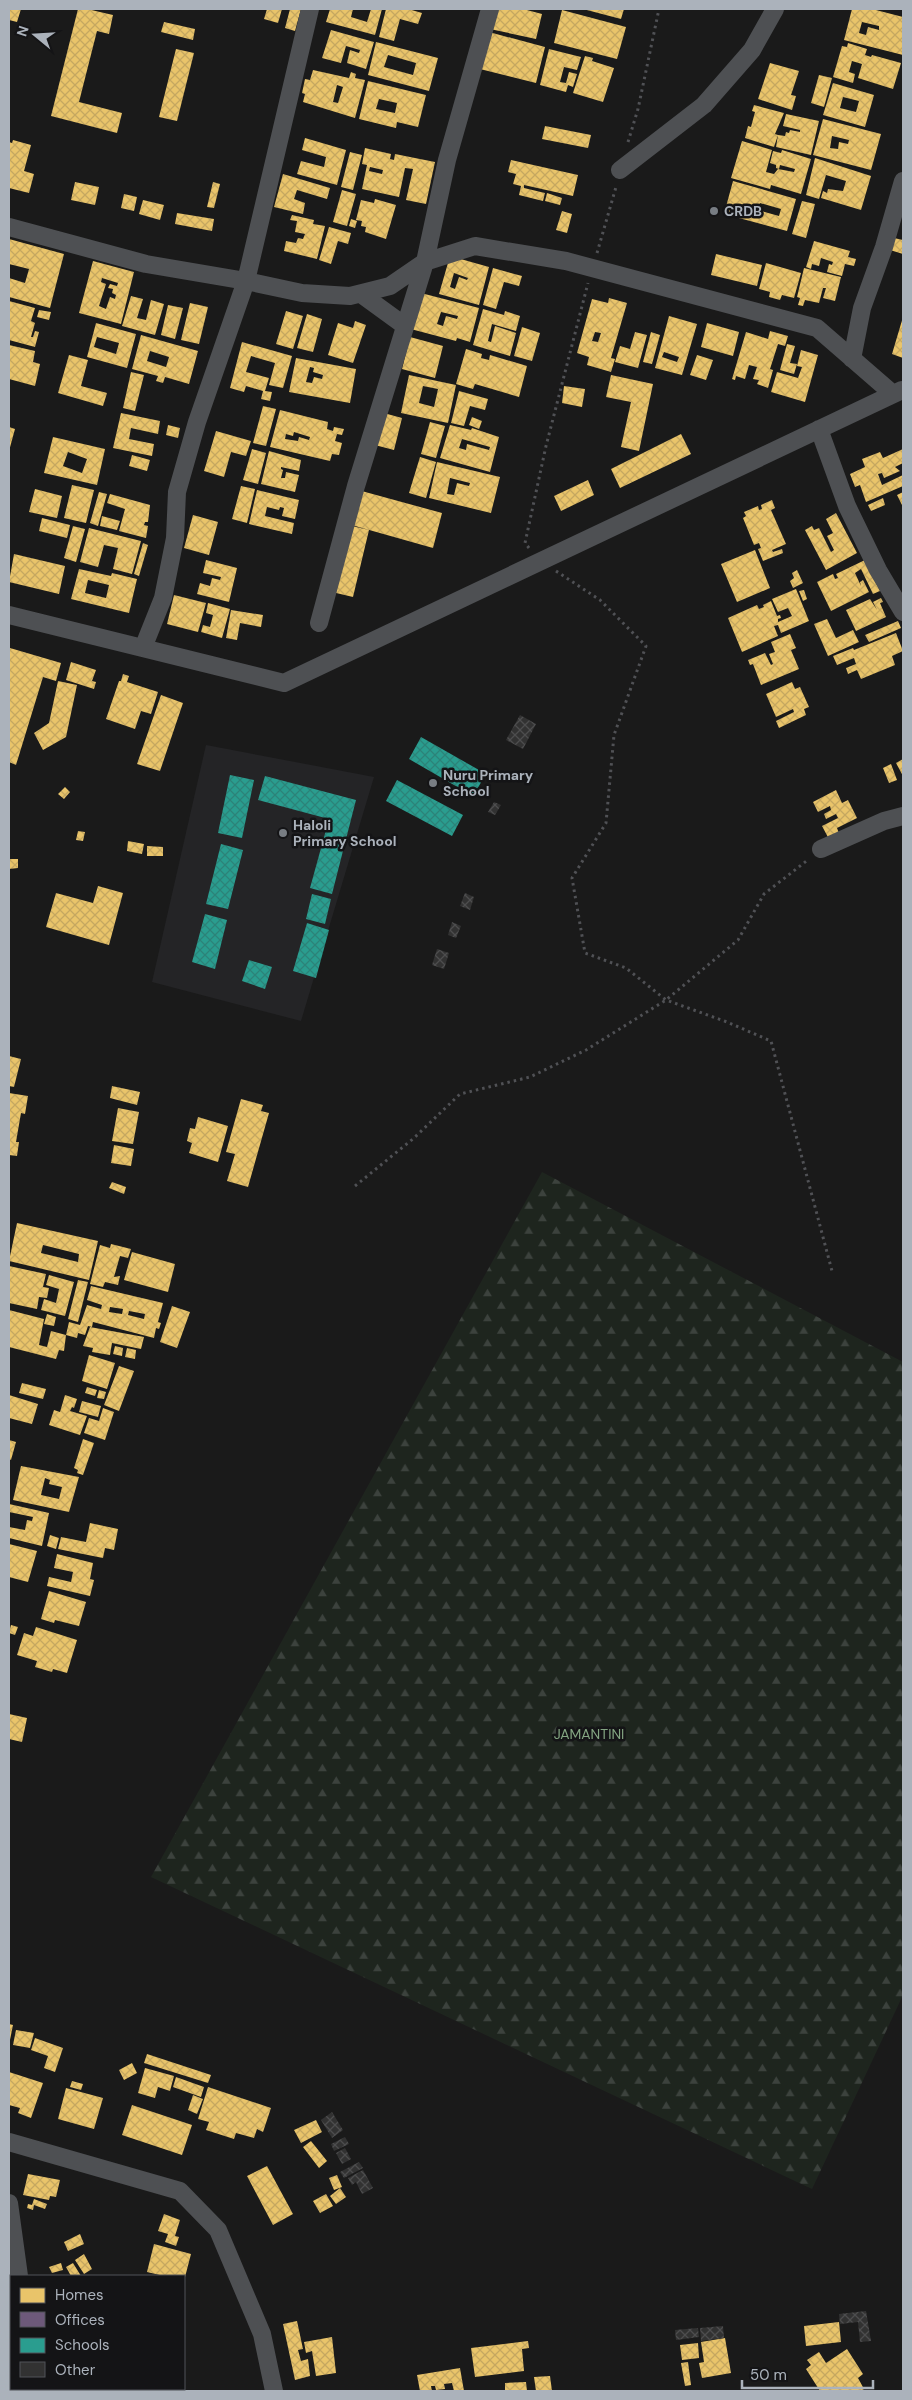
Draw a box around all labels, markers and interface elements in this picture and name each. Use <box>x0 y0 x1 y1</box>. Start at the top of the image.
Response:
north arrow <box>10 10 60 60</box>
text: N <box>12 23 33 39</box>
place label: CRDB <box>724 202 762 220</box>
marker: CRDB <box>708 205 720 217</box>
place label: Nuru Primary School <box>443 766 534 800</box>
marker: Nuru Primary School <box>427 777 439 789</box>
place label: Haloli Primary School <box>293 816 396 850</box>
marker: Haloli Primary School <box>277 827 289 839</box>
park label: JAMANTINI <box>554 1725 624 1743</box>
legend <box>10 2275 185 2390</box>
text: Homes <box>55 2285 104 2305</box>
text: Offices <box>55 2310 105 2330</box>
text: Schools <box>55 2335 110 2355</box>
scale bar <box>742 2358 873 2390</box>
text: Other <box>55 2360 96 2380</box>
text: 50 m <box>750 2365 787 2385</box>

